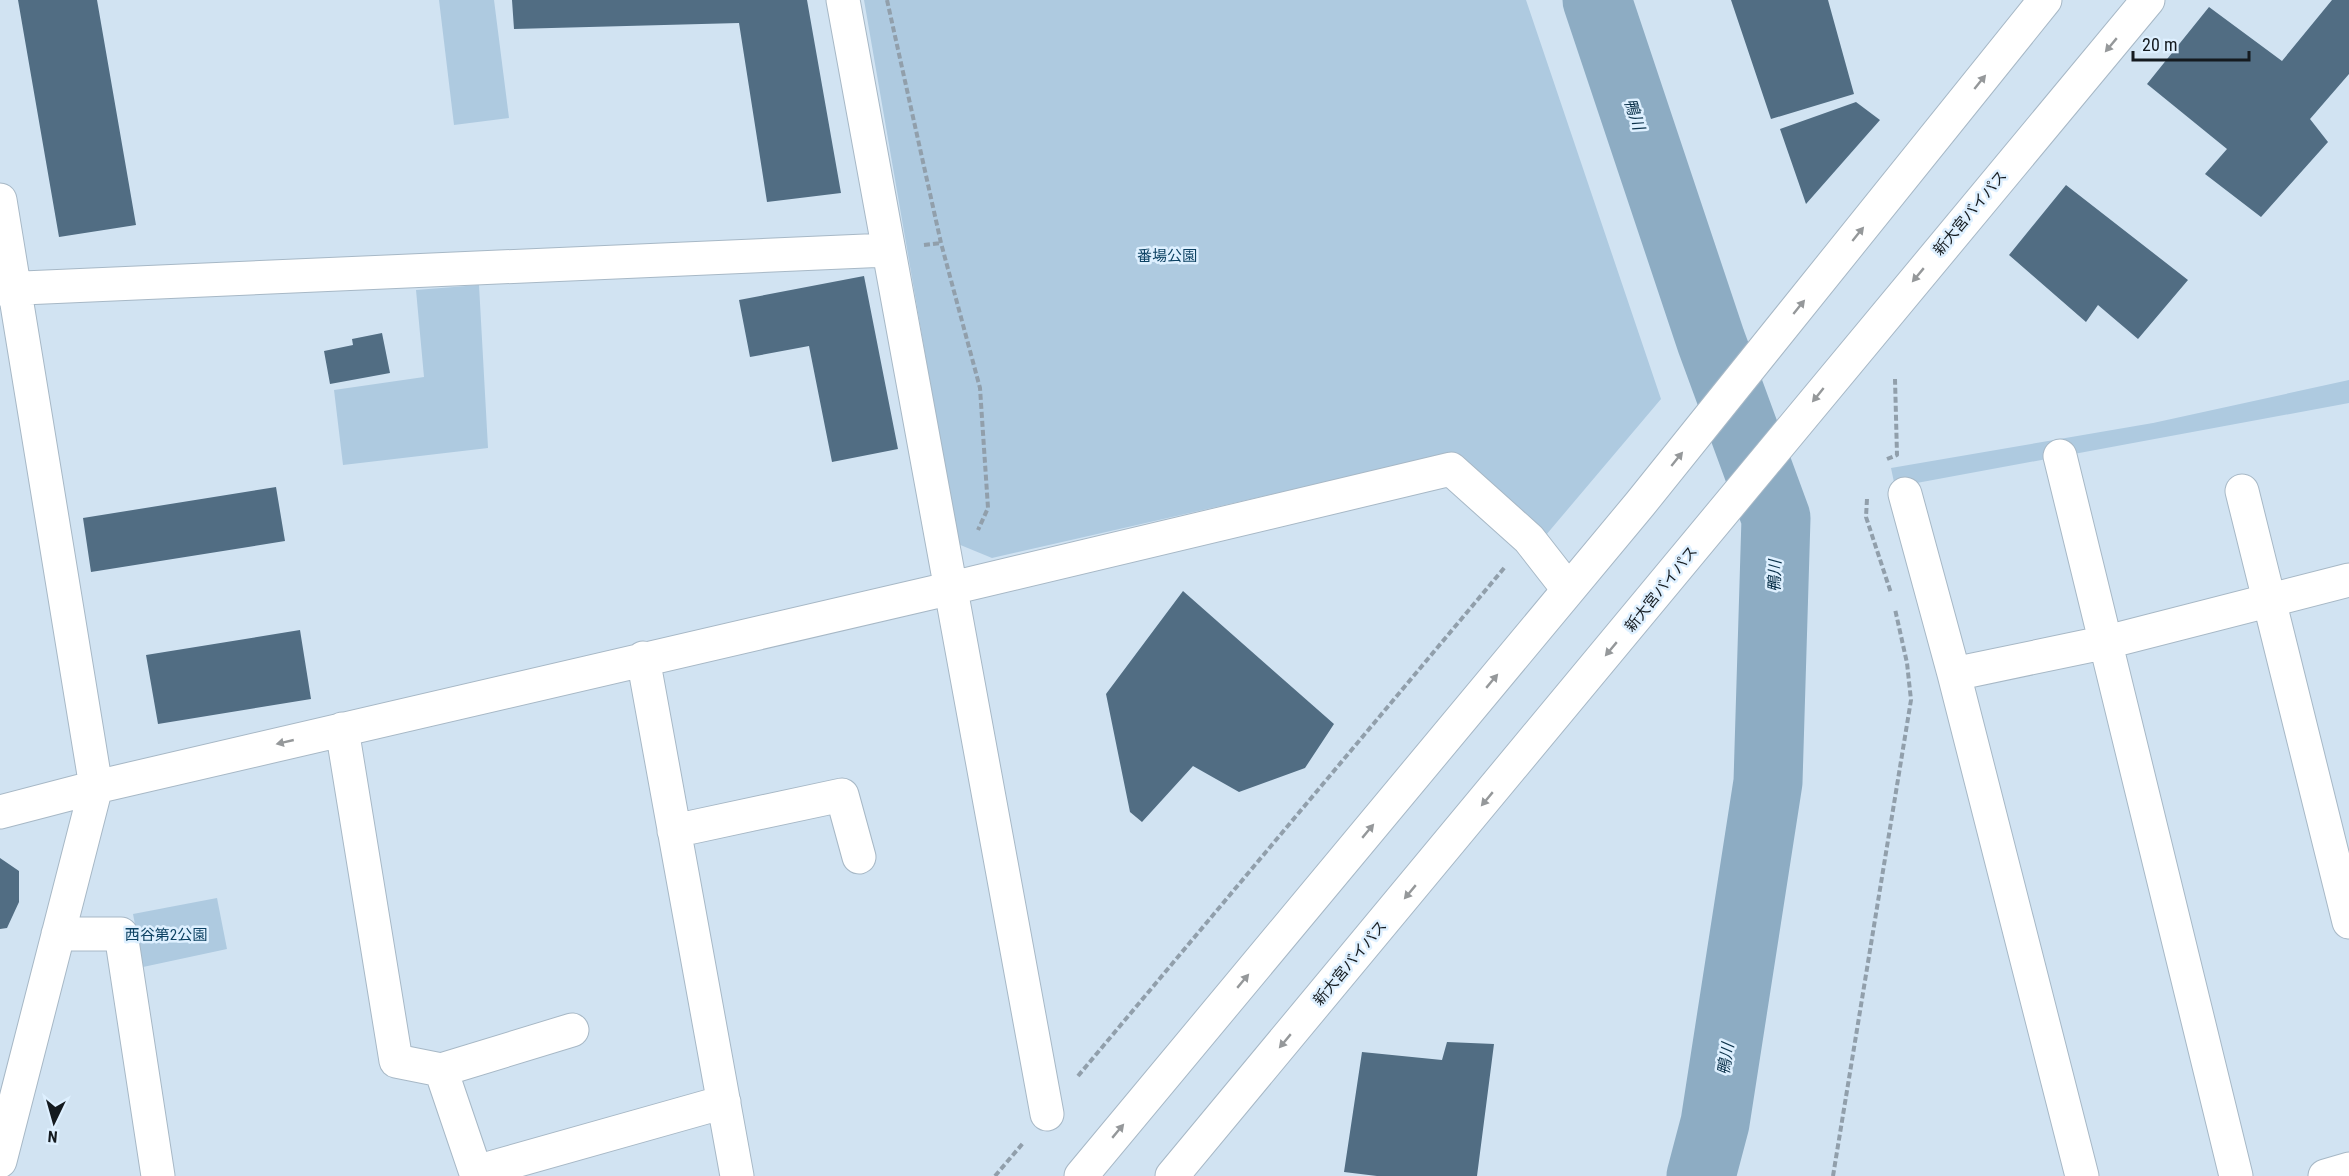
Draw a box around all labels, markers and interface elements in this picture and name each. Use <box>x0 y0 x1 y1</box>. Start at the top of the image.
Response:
scale bar <box>2133 24 2248 62</box>
text: 20 m <box>2142 34 2177 55</box>
one-way arrow <box>2105 37 2118 52</box>
one-way arrow <box>1973 74 1986 90</box>
water label: 鴨川 <box>1621 96 1649 134</box>
street label: 新大宮バイパス <box>1929 167 2011 259</box>
one-way arrow <box>1851 226 1864 242</box>
park label: 番場公園 <box>1137 247 1197 265</box>
one-way arrow <box>1912 267 1925 282</box>
one-way arrow <box>1792 300 1805 315</box>
one-way arrow <box>1812 387 1825 402</box>
one-way arrow <box>1670 451 1683 467</box>
street label: 新大宮バイパス <box>1621 543 1701 635</box>
water label: 鴨川 <box>1764 558 1785 592</box>
one-way arrow <box>1606 641 1618 656</box>
one-way arrow <box>1485 674 1498 689</box>
one-way arrow <box>275 738 294 747</box>
one-way arrow <box>1481 791 1494 806</box>
one-way arrow <box>1361 823 1374 839</box>
one-way arrow <box>1404 884 1417 899</box>
street label: 新大宮バイパス <box>1309 917 1391 1009</box>
park label: 西谷第2公園 <box>125 926 207 944</box>
one-way arrow <box>1236 974 1249 989</box>
one-way arrow <box>1279 1033 1292 1048</box>
water label: 鴨川 <box>1714 1040 1738 1076</box>
north arrow <box>24 1092 84 1152</box>
one-way arrow <box>1112 1123 1125 1139</box>
text: N <box>47 1127 58 1146</box>

